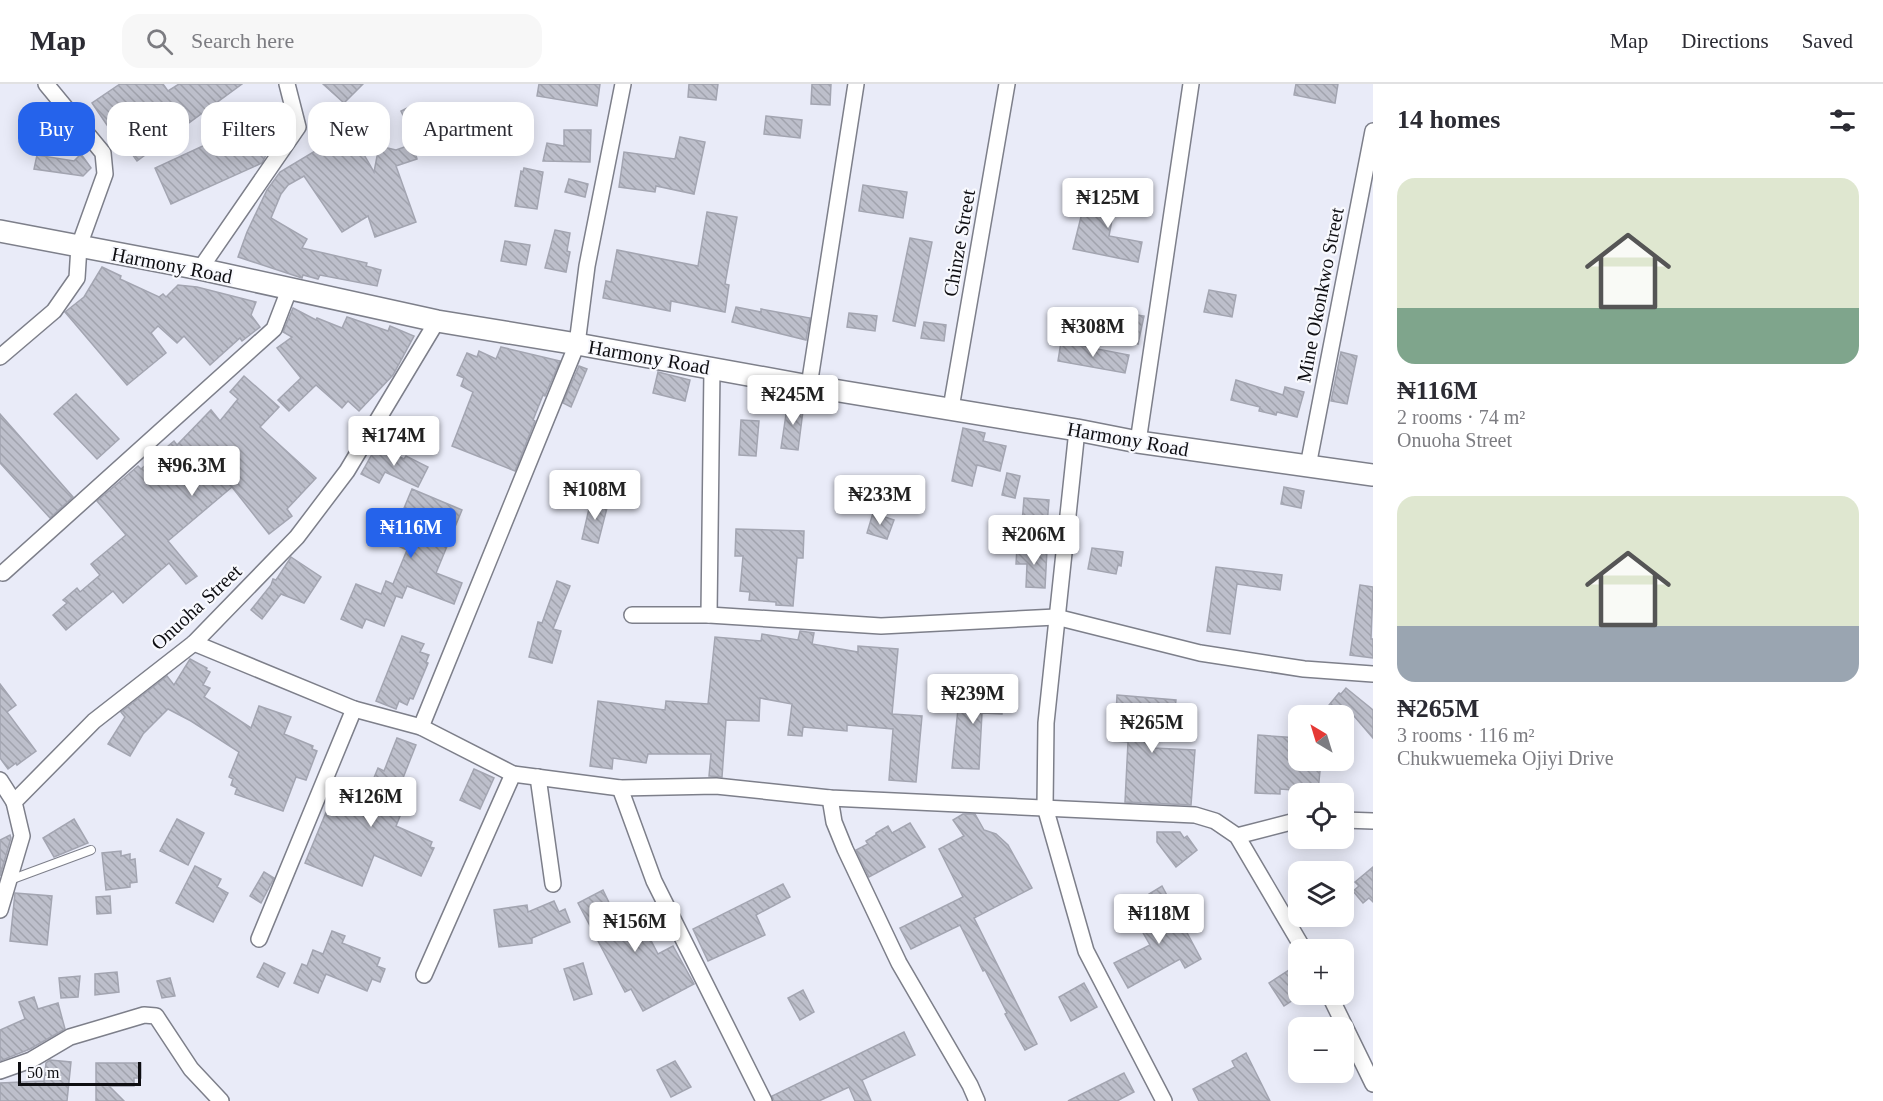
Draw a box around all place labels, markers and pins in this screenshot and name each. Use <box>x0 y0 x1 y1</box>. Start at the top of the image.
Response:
pin: ₦125M <box>1066 178 1150 229</box>
pin: ₦308M <box>1051 307 1135 358</box>
pin: ₦245M <box>751 375 835 426</box>
pin: ₦174M <box>352 416 436 467</box>
pin: ₦96.3M <box>143 446 241 497</box>
pin: ₦108M <box>553 470 637 521</box>
pin: ₦233M <box>838 475 922 526</box>
pin: ₦116M <box>369 508 453 559</box>
pin: ₦206M <box>992 515 1076 566</box>
pin: ₦239M <box>931 674 1015 725</box>
pin: ₦265M <box>1110 703 1194 754</box>
pin: ₦126M <box>329 777 413 828</box>
pin: ₦118M <box>1117 894 1201 945</box>
pin: ₦156M <box>593 902 677 953</box>

